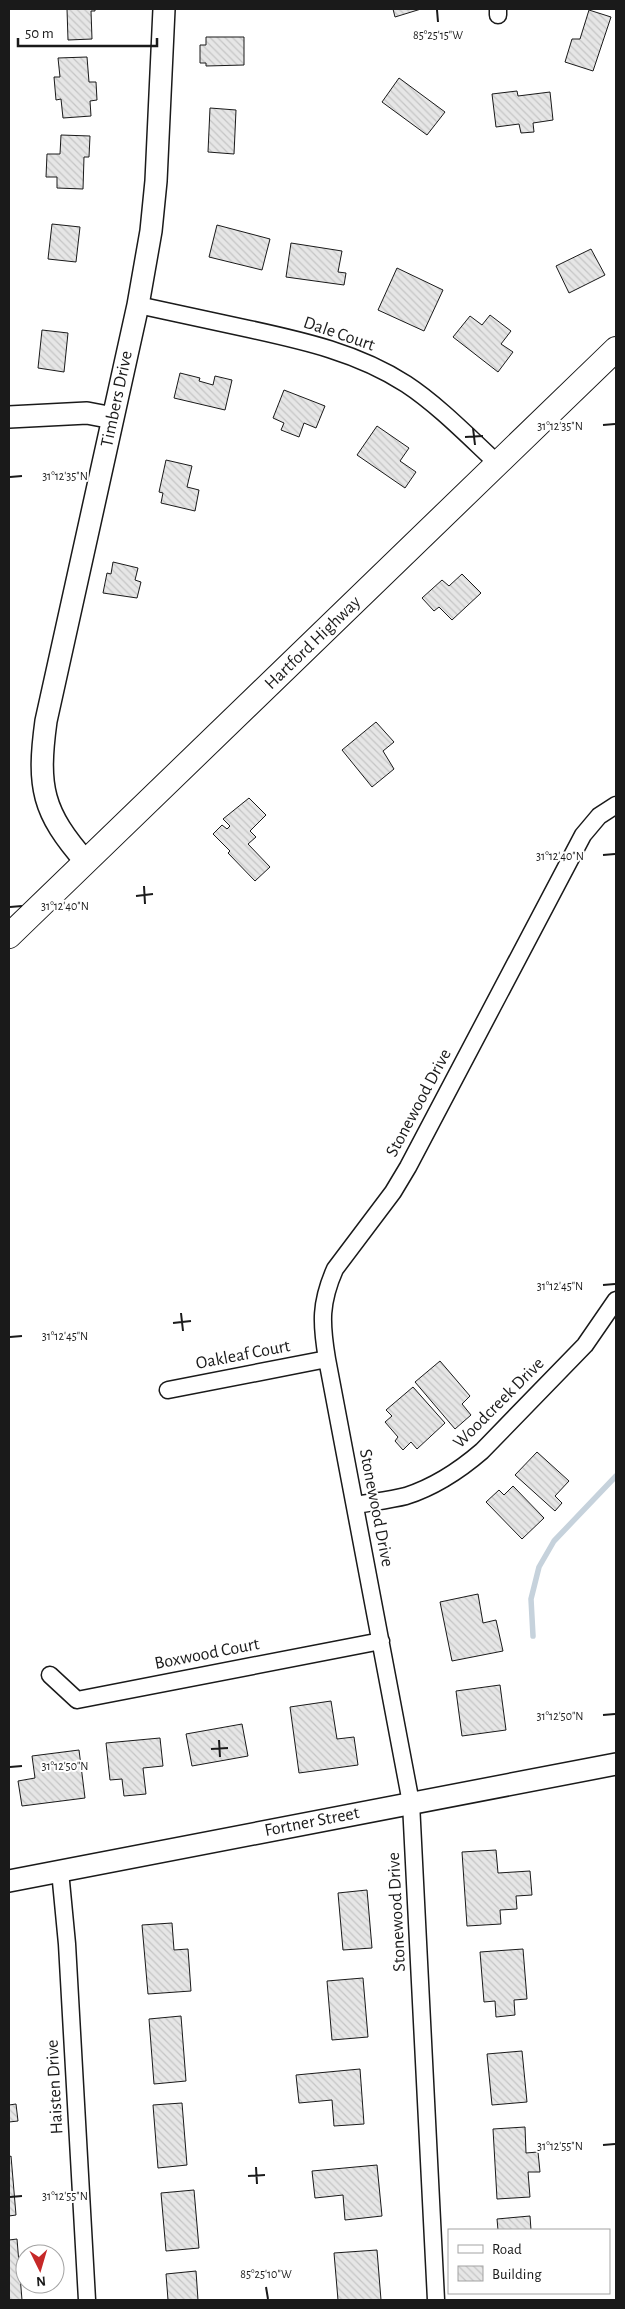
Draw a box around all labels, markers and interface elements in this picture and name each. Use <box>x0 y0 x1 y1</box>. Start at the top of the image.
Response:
scale bar <box>18 15 156 47</box>
text: 50 m <box>25 26 54 41</box>
text: 85°25'15"W <box>413 29 463 41</box>
street label: Dale Court <box>301 313 377 355</box>
street label: Timbers Drive <box>98 349 136 449</box>
text: 31°12'35"N <box>537 420 583 432</box>
text: 31°12'35"N <box>42 470 88 482</box>
street label: Hartford Highway <box>262 593 365 693</box>
text: 31°12'40"N <box>536 850 584 862</box>
text: 31°12'40"N <box>41 900 89 912</box>
street label: Stonewood Drive <box>383 1046 455 1160</box>
text: 31°12'45"N <box>537 1280 583 1292</box>
text: 31°12'45"N <box>42 1330 88 1342</box>
street label: Oakleaf Court <box>194 1337 292 1373</box>
street label: Woodcreek Drive <box>450 1354 548 1452</box>
street label: Stonewood Drive <box>356 1448 396 1568</box>
street label: Boxwood Court <box>153 1635 261 1673</box>
text: 31°12'50"N <box>536 1710 584 1722</box>
text: 31°12'50"N <box>41 1760 89 1772</box>
street label: Fortner Street <box>263 1804 361 1840</box>
street label: Stonewood Drive <box>385 1852 409 1972</box>
street label: Haisten Drive <box>44 2039 66 2135</box>
text: 31°12'55"N <box>537 2140 583 2152</box>
text: 31°12'55"N <box>42 2190 88 2202</box>
legend <box>448 2229 610 2294</box>
text: Road <box>492 2242 522 2257</box>
north arrow <box>15 2244 65 2294</box>
text: Building <box>492 2267 542 2282</box>
text: 85°25'10"W <box>240 2268 292 2280</box>
text: N <box>36 2274 47 2288</box>

